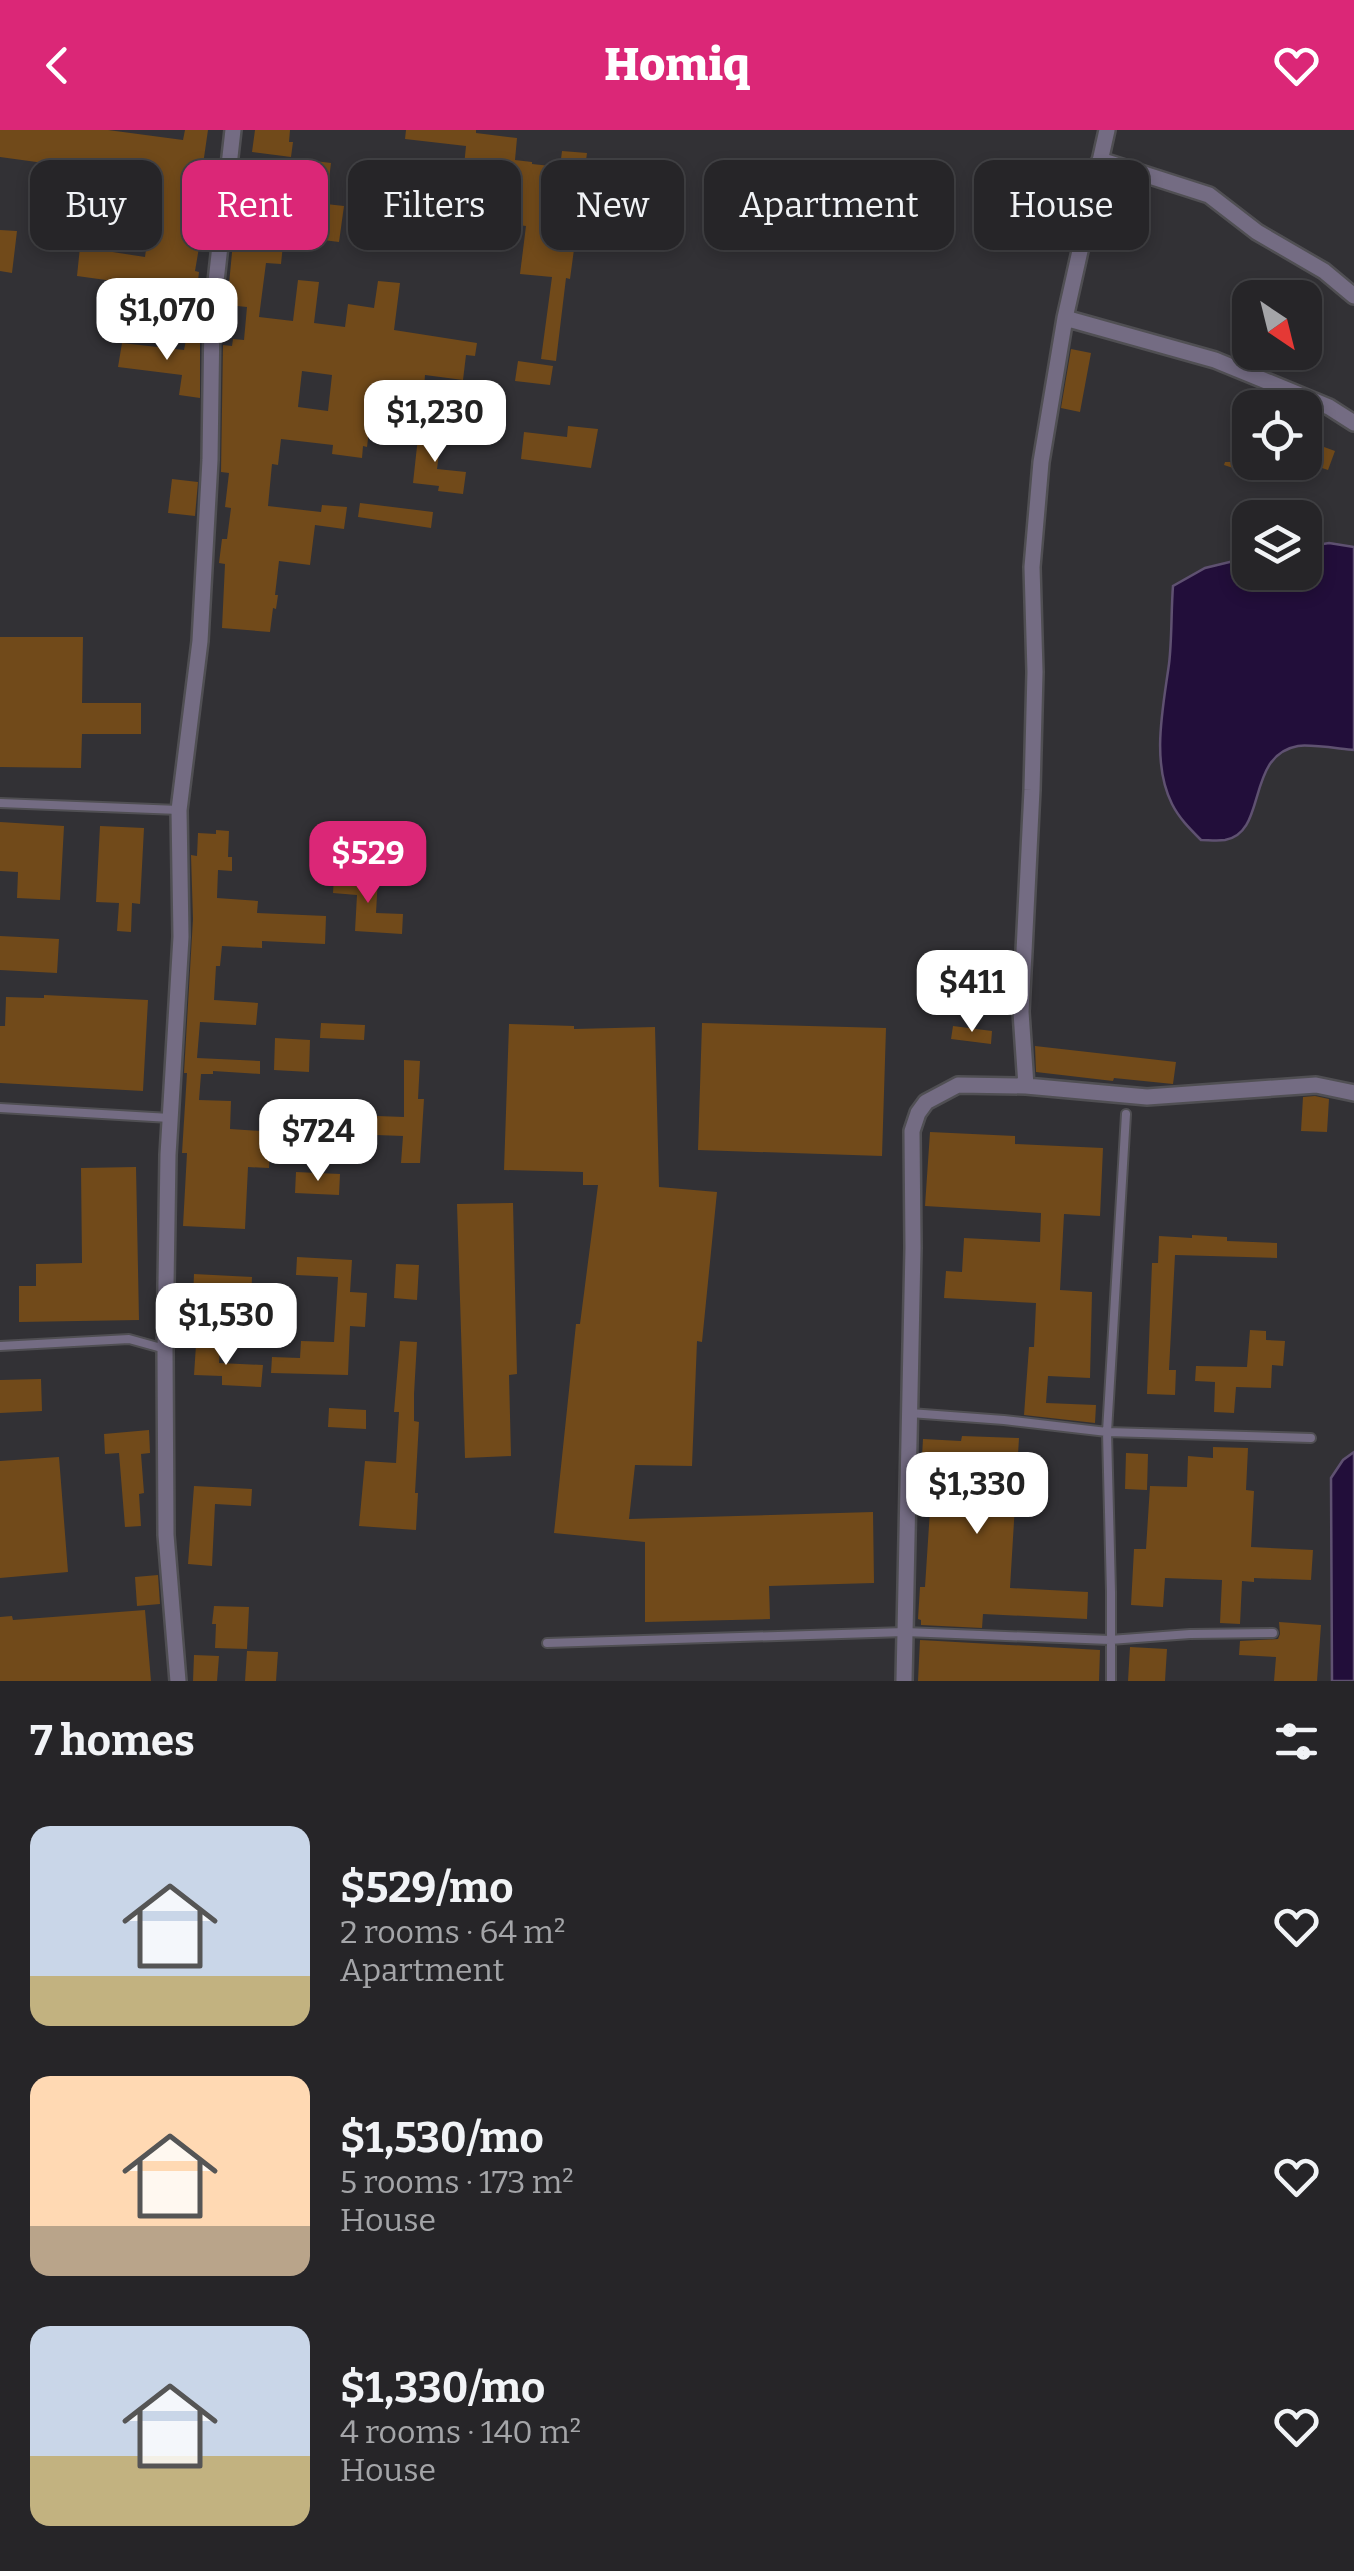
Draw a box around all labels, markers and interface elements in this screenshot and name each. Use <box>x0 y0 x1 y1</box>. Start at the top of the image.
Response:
icon: back <box>30 38 85 93</box>
text: Homiq <box>604 38 750 92</box>
icon: heart <box>1269 38 1324 93</box>
chip: Buy <box>30 160 162 250</box>
chip: Rent <box>182 160 328 250</box>
chip: Filters <box>348 160 521 250</box>
chip: New <box>541 160 684 250</box>
chip: Apartment <box>704 160 954 250</box>
chip: House <box>974 160 1149 250</box>
pin: $1,070 <box>86 278 248 363</box>
north arrow <box>1232 280 1322 370</box>
map controls <box>1232 280 1322 590</box>
text: $1,070 <box>118 291 216 329</box>
pin: $1,230 <box>354 380 516 465</box>
button: locate <box>1232 390 1322 480</box>
text: $1,230 <box>386 393 484 431</box>
button: layers <box>1232 500 1322 590</box>
pin: $529 <box>309 821 427 906</box>
text: $529 <box>331 834 405 872</box>
pin: $411 <box>913 950 1031 1035</box>
text: $411 <box>939 963 1005 1001</box>
pin: $724 <box>259 1099 377 1184</box>
text: $724 <box>281 1112 355 1150</box>
pin: $1,530 <box>145 1283 307 1368</box>
text: $1,530 <box>178 1296 274 1334</box>
pin: $1,330 <box>896 1452 1058 1537</box>
text: $1,330 <box>928 1465 1026 1503</box>
icon: filters <box>1269 1714 1324 1769</box>
text: 7 homes <box>30 1716 195 1766</box>
text: $529/mo <box>340 1863 513 1913</box>
icon: home <box>110 1866 230 1986</box>
icon: heart <box>1269 1899 1324 1954</box>
text: 2 rooms · 64 m² <box>340 1913 565 1951</box>
text: Apartment <box>340 1951 504 1989</box>
text: $1,530/mo <box>340 2113 544 2163</box>
icon: home <box>110 2116 230 2236</box>
icon: heart <box>1269 2149 1324 2204</box>
text: 5 rooms · 173 m² <box>340 2163 574 2201</box>
text: House <box>340 2201 436 2239</box>
text: $1,330/mo <box>340 2363 545 2413</box>
icon: home <box>110 2366 230 2486</box>
icon: heart <box>1269 2399 1324 2454</box>
text: 4 rooms · 140 m² <box>340 2413 581 2451</box>
text: House <box>340 2451 436 2489</box>

